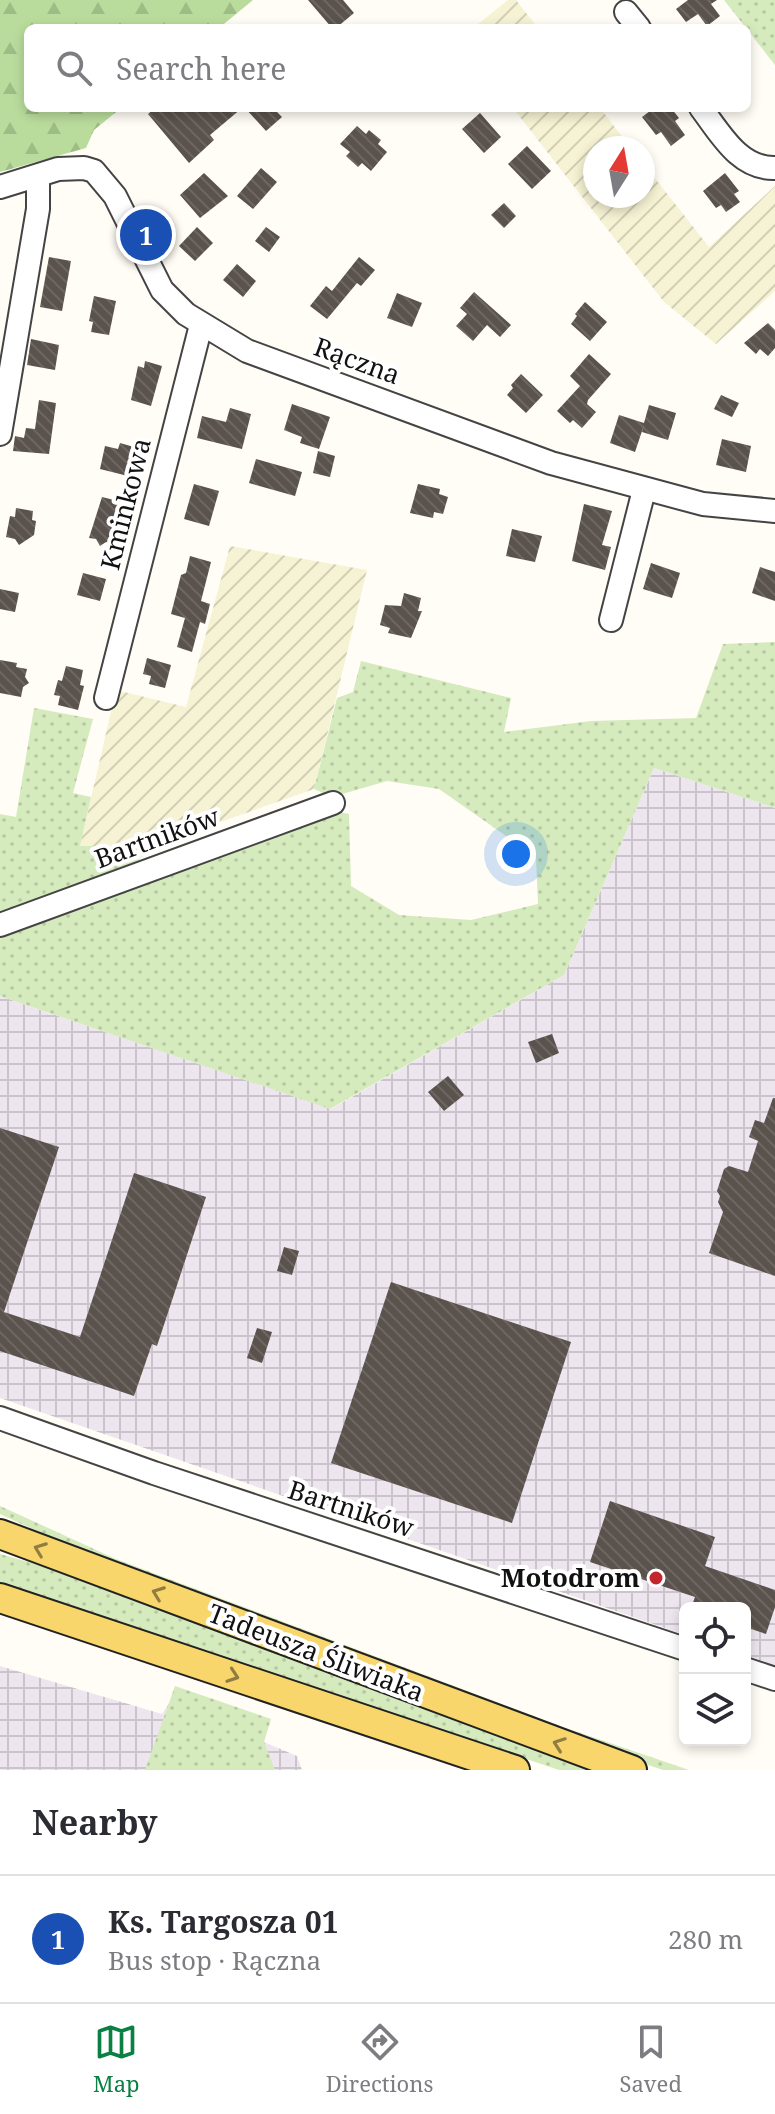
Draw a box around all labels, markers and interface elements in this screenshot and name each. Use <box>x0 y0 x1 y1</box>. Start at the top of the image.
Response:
search box <box>24 24 751 112</box>
icon: search <box>52 46 96 90</box>
text: Search here <box>116 48 286 89</box>
north arrow <box>583 136 655 208</box>
pin: 1 <box>120 205 172 265</box>
street label: Rączna <box>309 328 405 392</box>
street label: Kminkowa <box>91 434 159 573</box>
street label: Bartników <box>89 798 225 876</box>
your location <box>496 834 536 874</box>
street label: Bartników <box>284 1471 419 1545</box>
one-way arrow <box>34 1542 48 1559</box>
place label: Motodrom <box>501 1559 640 1595</box>
marker: Motodrom <box>647 1569 665 1587</box>
one-way arrow <box>152 1586 166 1603</box>
street label: Tadeusza Śliwiaka <box>203 1594 429 1710</box>
map controls <box>679 1602 751 1746</box>
button: locate <box>679 1602 751 1674</box>
one-way arrow <box>225 1666 239 1682</box>
button: layers <box>679 1674 751 1746</box>
one-way arrow <box>553 1737 567 1754</box>
text: Nearby <box>32 1799 158 1845</box>
text: Ks. Targosza 01 <box>108 1901 339 1942</box>
text: 1 <box>51 1921 65 1957</box>
text: 280 m <box>668 1921 743 1957</box>
text: Bus stop · Rączna <box>108 1942 321 1978</box>
tab: Map <box>93 2020 140 2098</box>
tab: Directions <box>326 2020 433 2098</box>
tab: Saved <box>620 2020 682 2098</box>

